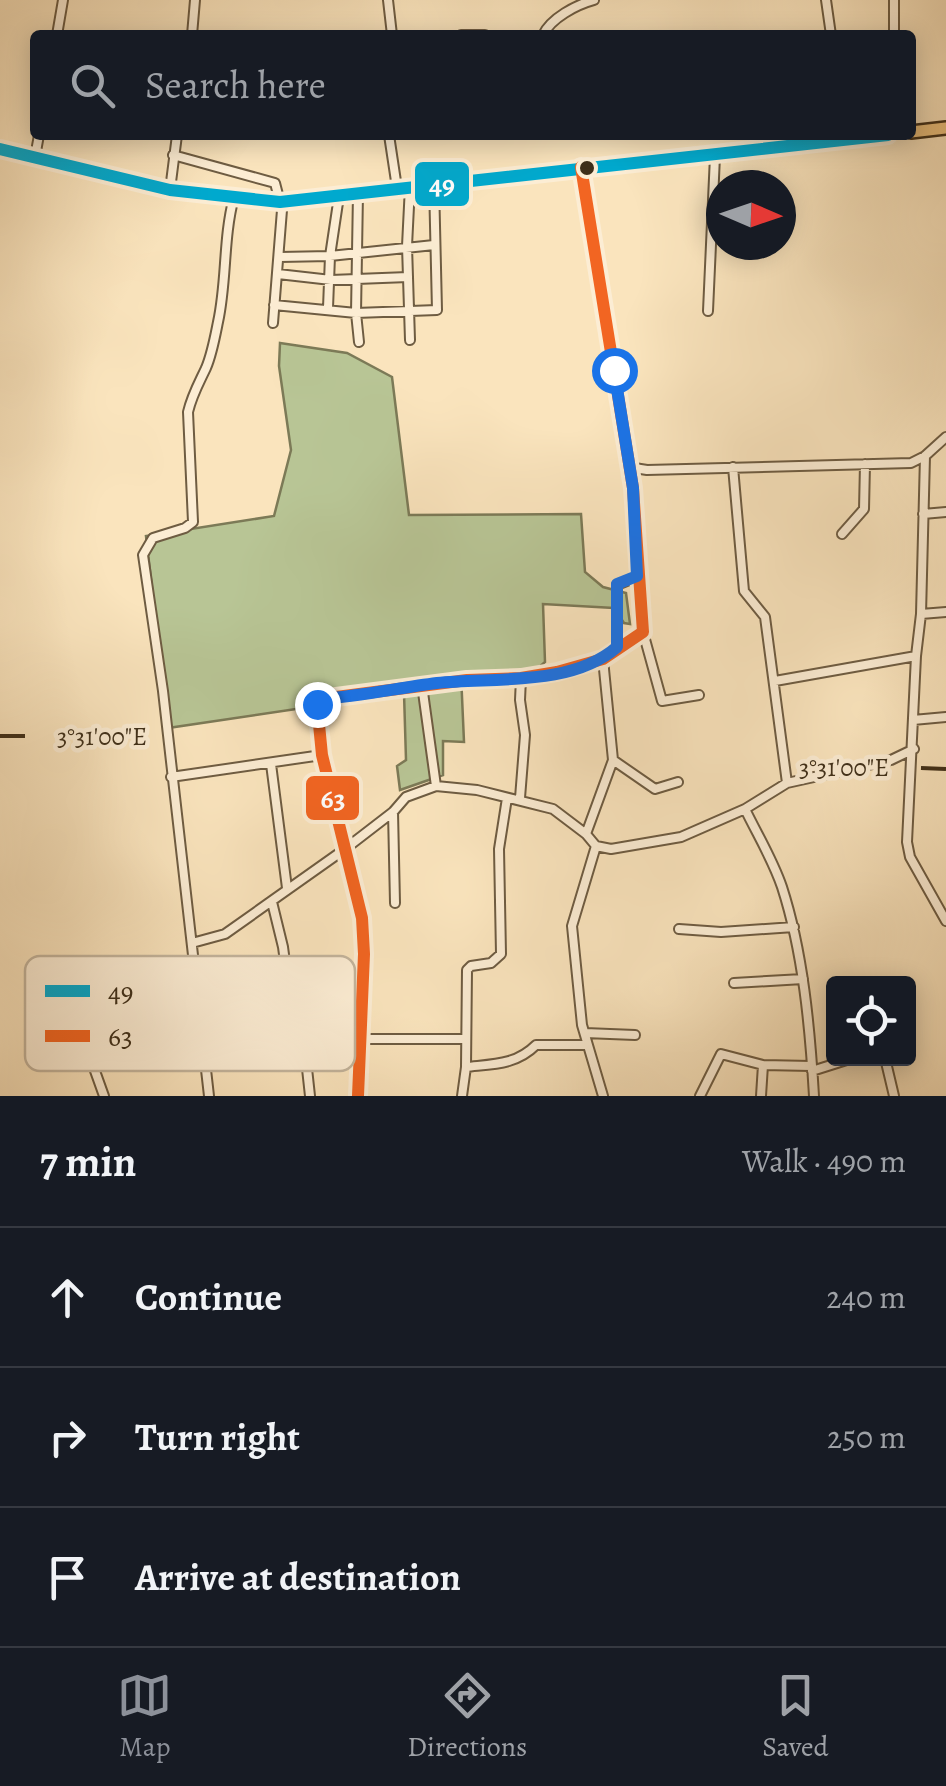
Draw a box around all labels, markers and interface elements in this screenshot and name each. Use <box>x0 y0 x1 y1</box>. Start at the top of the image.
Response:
search box <box>30 30 916 140</box>
icon: search <box>65 58 120 113</box>
text: Search here <box>145 59 326 111</box>
unlabelled marker <box>577 158 597 178</box>
line badge: 49 <box>413 160 471 208</box>
text: 49 <box>429 166 455 204</box>
north arrow <box>706 170 796 260</box>
route start <box>592 348 638 394</box>
route end <box>295 682 341 728</box>
text: 3°31'00"E <box>57 720 147 754</box>
text: 3°31'00"E <box>799 751 889 785</box>
line badge: 63 <box>304 774 361 822</box>
text: 63 <box>320 780 346 818</box>
legend <box>25 956 355 1071</box>
text: 49 <box>108 973 133 1011</box>
map controls <box>826 976 916 1066</box>
button: locate <box>826 976 916 1066</box>
text: 63 <box>108 1018 133 1056</box>
text: 7 min <box>40 1133 136 1190</box>
text: Walk · 490 m <box>742 1139 906 1183</box>
icon: ahead <box>40 1270 95 1325</box>
text: Continue <box>135 1271 282 1323</box>
text: 240 m <box>826 1275 906 1319</box>
icon: right <box>40 1410 95 1465</box>
text: Turn right <box>135 1411 300 1463</box>
text: 250 m <box>827 1415 906 1459</box>
icon: arrive <box>40 1550 95 1605</box>
text: Arrive at destination <box>135 1551 461 1603</box>
tab: Map <box>117 1668 172 1766</box>
tab: Directions <box>407 1668 527 1766</box>
tab: Saved <box>762 1668 829 1766</box>

